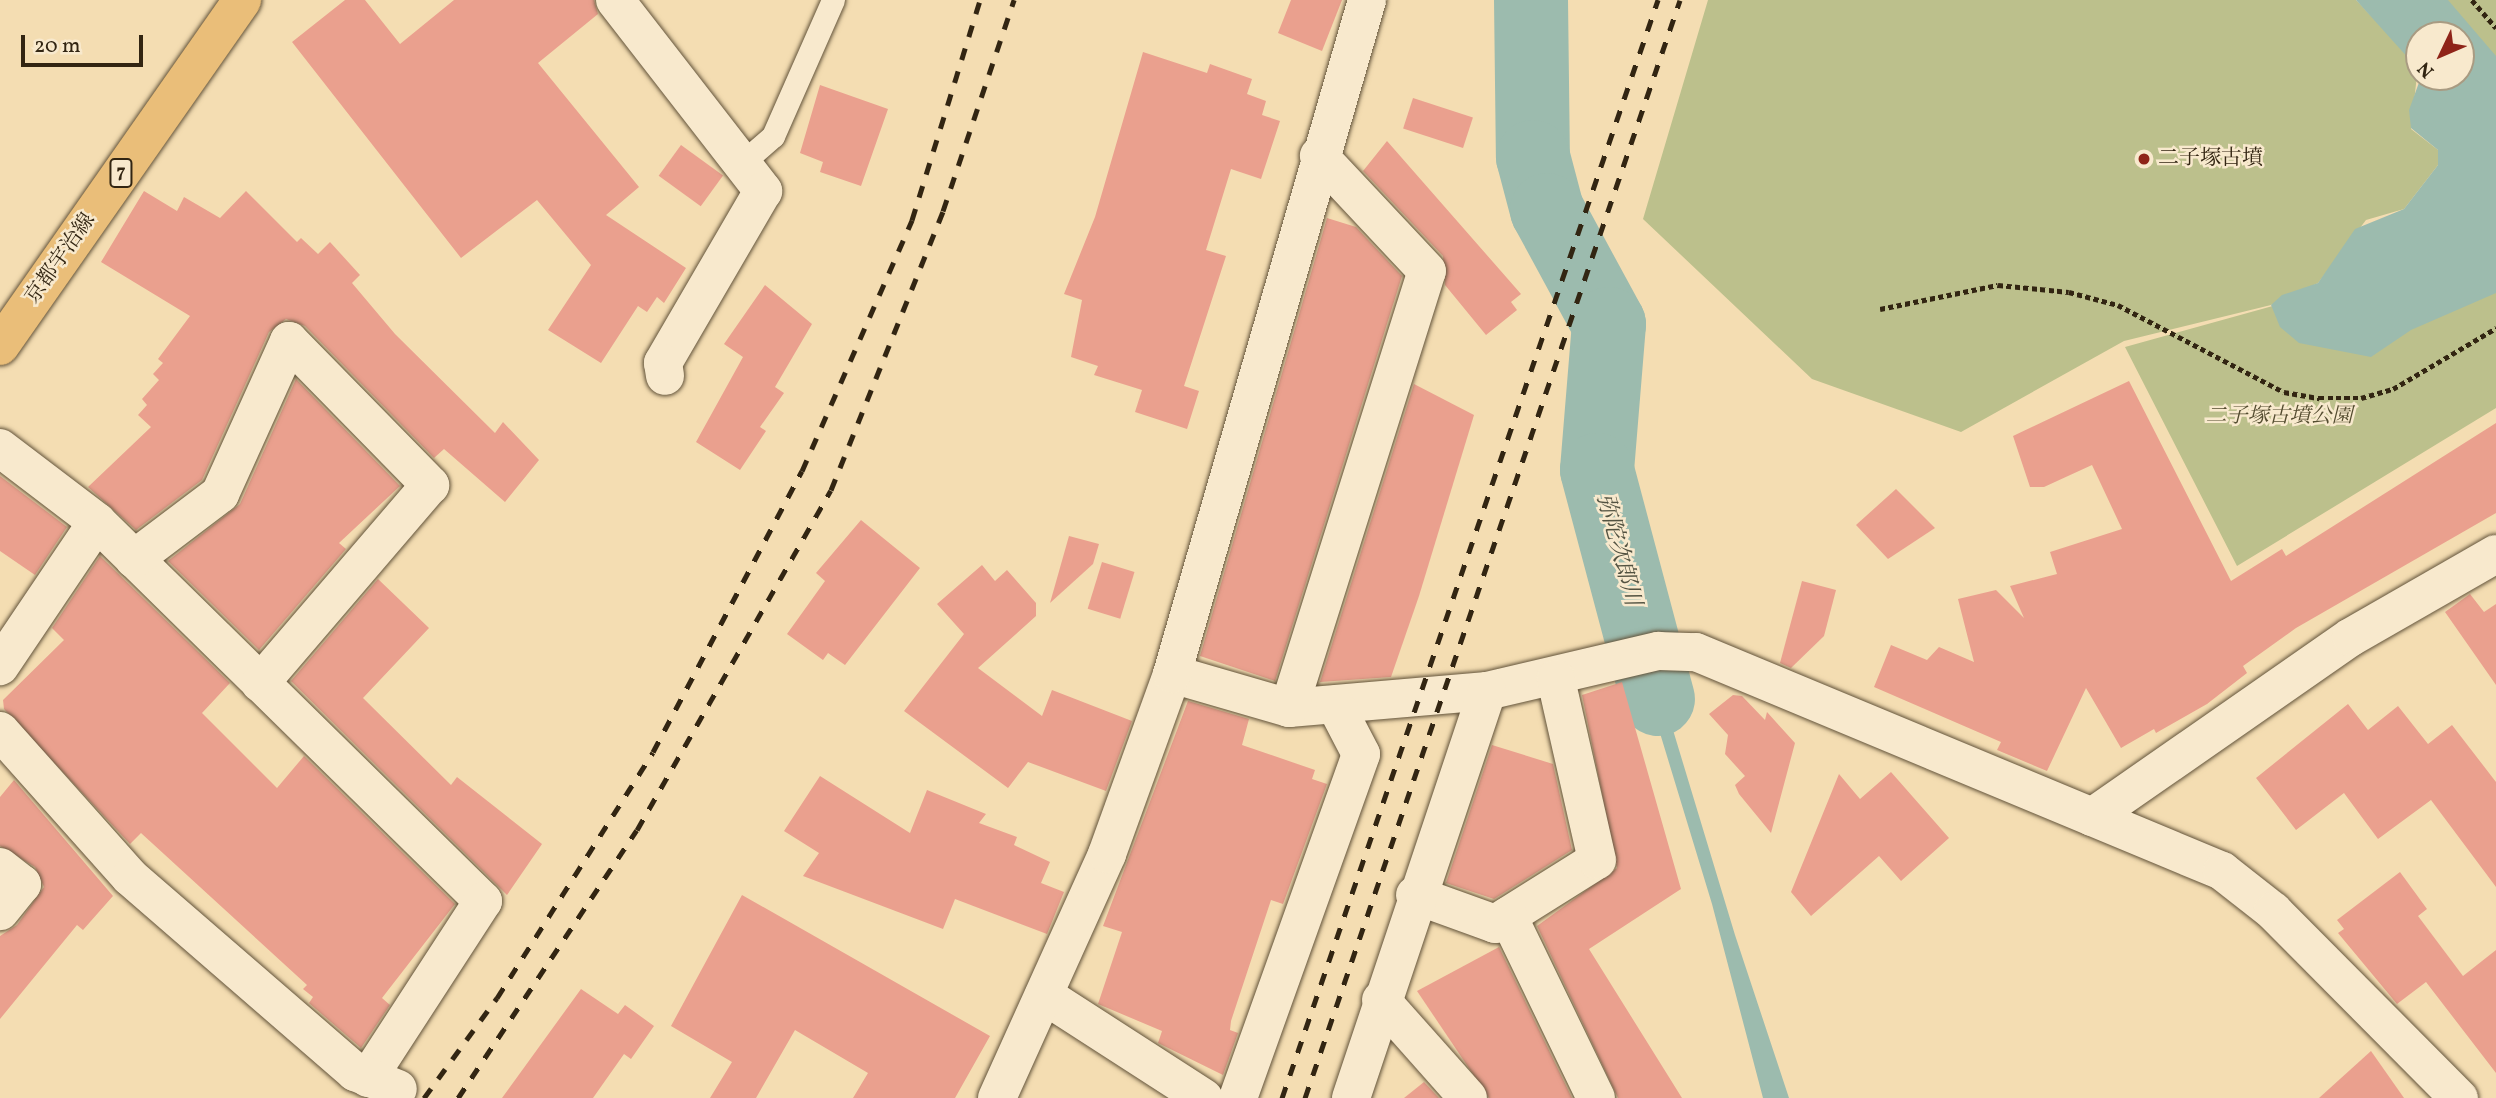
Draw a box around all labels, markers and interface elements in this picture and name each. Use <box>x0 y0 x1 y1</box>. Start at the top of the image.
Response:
scale bar <box>24 21 147 65</box>
north arrow <box>2405 21 2475 91</box>
text: 20 m <box>34 32 80 61</box>
text: N <box>2412 55 2440 83</box>
place label: 二子塚古墳 <box>2158 146 2263 172</box>
marker: 二子塚古墳 <box>2136 151 2152 167</box>
road number: 7 <box>109 158 133 188</box>
street label: 京都宇治線 <box>21 209 101 309</box>
park label: 二子塚古墳公園 <box>2206 404 2352 430</box>
water label: 弥陀次郎川 <box>1590 491 1646 609</box>

